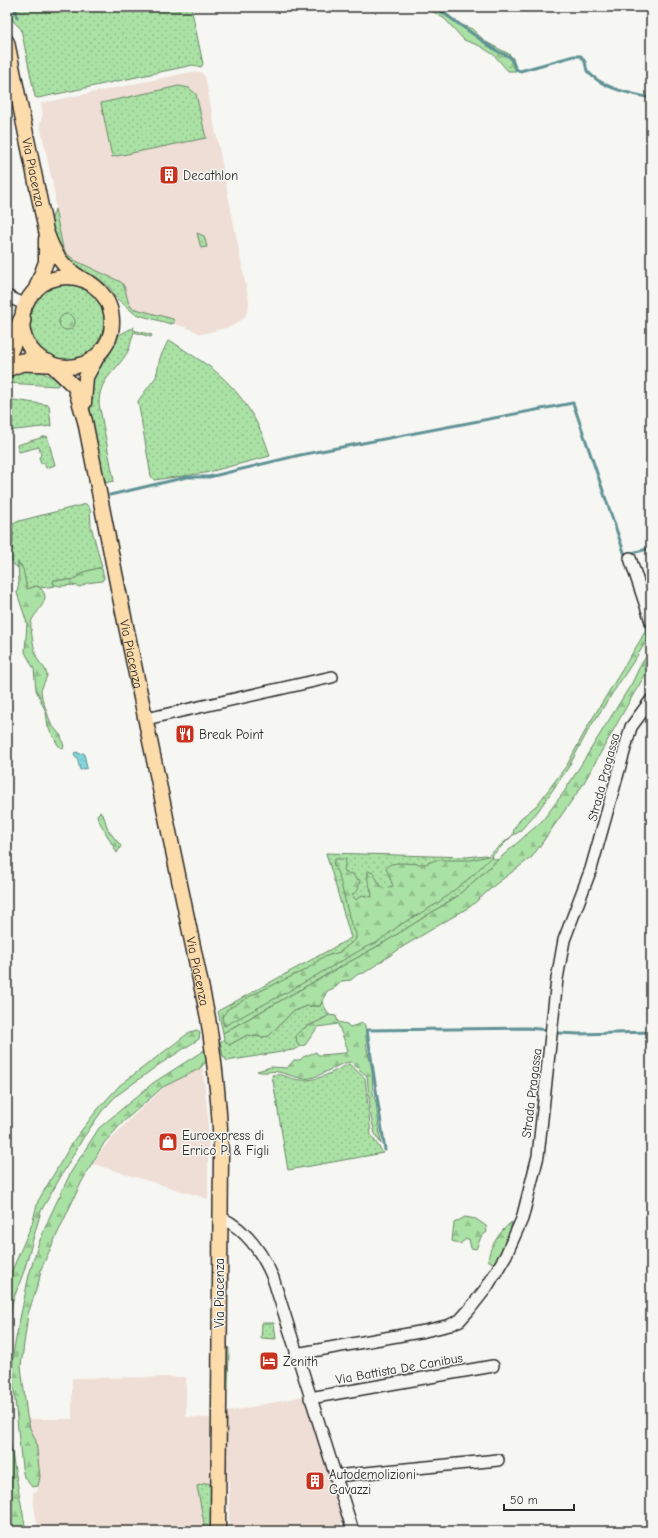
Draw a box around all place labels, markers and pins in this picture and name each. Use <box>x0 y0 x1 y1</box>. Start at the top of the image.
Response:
building icon: Decathlon <box>158 164 180 186</box>
place label: Decathlon <box>183 168 238 183</box>
restaurant icon: Break Point <box>174 723 196 745</box>
place label: Break Point <box>199 727 265 742</box>
place label: Euroexpress di Errico P. & Figli <box>182 1128 269 1158</box>
shop icon: Euroexpress di Errico P. & Figli <box>157 1131 179 1153</box>
hotel icon: Zenith <box>258 1350 280 1372</box>
place label: Zenith <box>283 1354 318 1369</box>
place label: Autodemolizioni Gavazzi <box>329 1467 416 1497</box>
building icon: Autodemolizioni Gavazzi <box>304 1470 326 1492</box>

